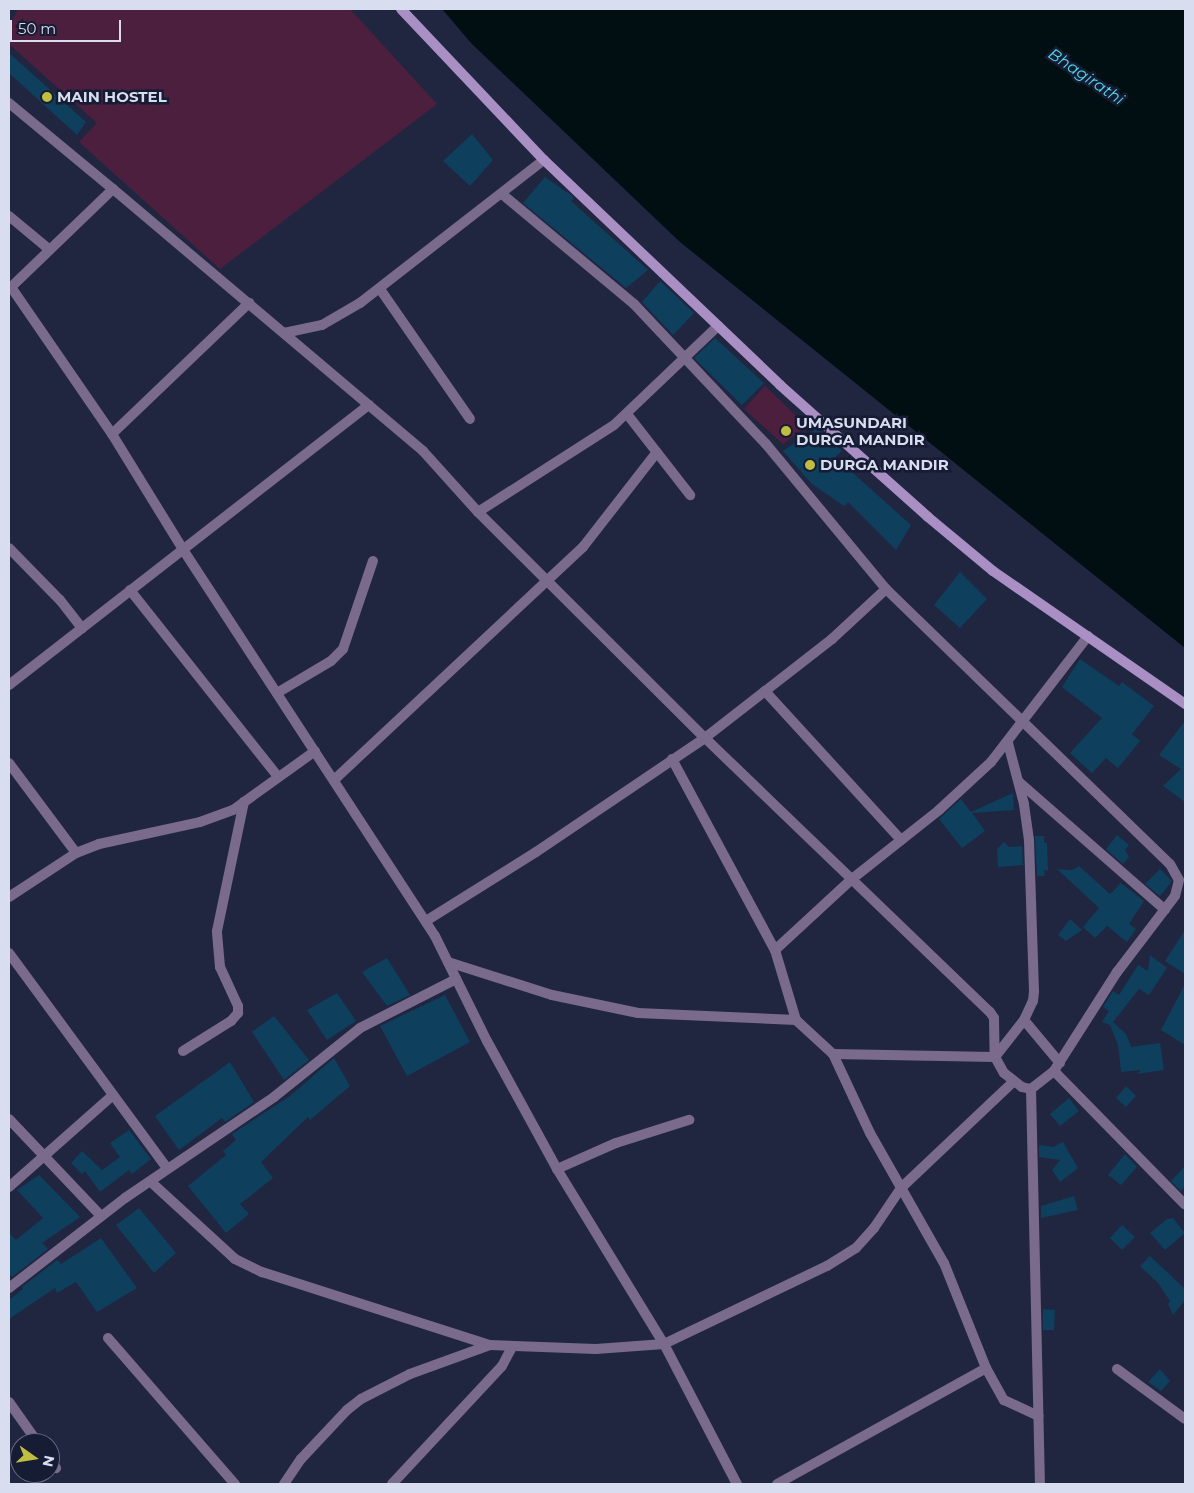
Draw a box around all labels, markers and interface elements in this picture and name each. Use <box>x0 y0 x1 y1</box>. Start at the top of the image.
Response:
scale bar <box>12 10 124 42</box>
text: 50 m <box>18 19 56 38</box>
water label: Bhagirathi <box>1044 45 1128 109</box>
place label: MAIN HOSTEL <box>57 88 167 106</box>
marker: MAIN HOSTEL <box>41 91 53 103</box>
place label: UMASUNDARI DURGA MANDIR <box>796 413 925 448</box>
marker: UMASUNDARI DURGA MANDIR <box>780 425 792 437</box>
place label: DURGA MANDIR <box>820 456 949 474</box>
marker: DURGA MANDIR <box>804 459 816 471</box>
north arrow <box>10 1433 60 1483</box>
text: N <box>39 1454 59 1469</box>

